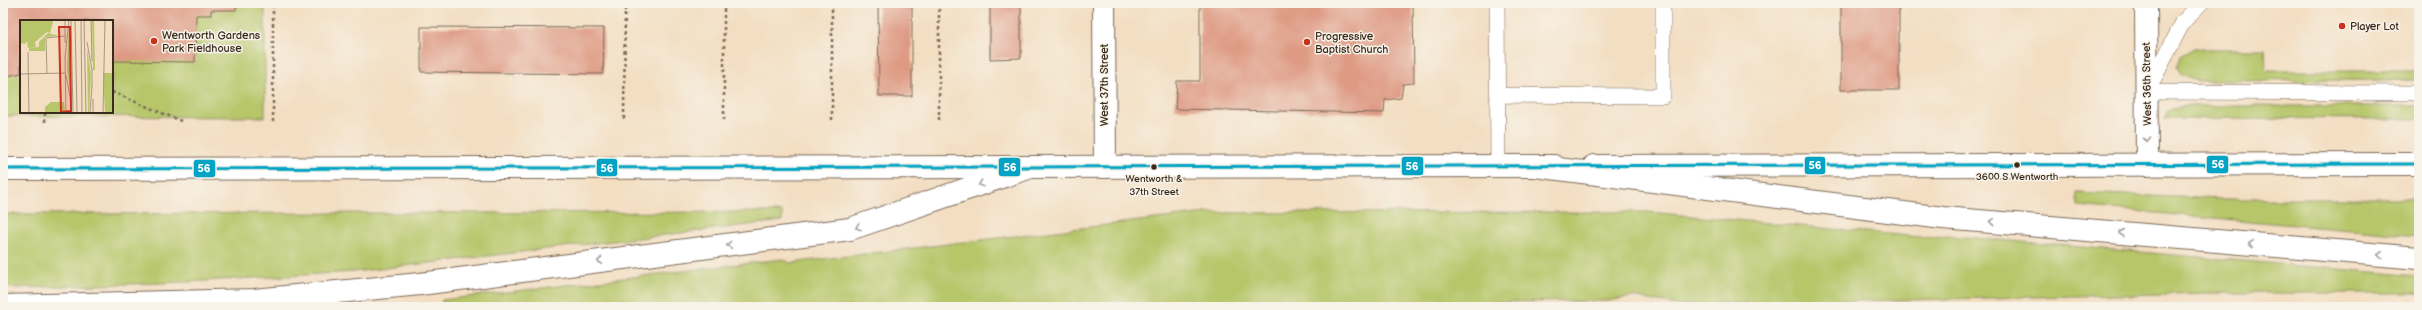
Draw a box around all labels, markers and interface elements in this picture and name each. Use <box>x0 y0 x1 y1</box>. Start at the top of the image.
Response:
inset map <box>20 20 113 113</box>
place label: Player Lot <box>2350 20 2399 33</box>
marker: Player Lot <box>2337 21 2347 31</box>
place label: Wentworth Gardens Park Fieldhouse <box>162 29 261 55</box>
place label: Progressive Baptist Church <box>1315 30 1388 56</box>
marker: Wentworth Gardens Park Fieldhouse <box>149 36 159 46</box>
marker: Progressive Baptist Church <box>1302 37 1312 47</box>
street label: West 36th Street <box>2140 41 2154 126</box>
street label: West 37th Street <box>1098 43 1111 126</box>
one-way arrow <box>2143 137 2151 143</box>
line badge: 56 <box>2206 155 2229 174</box>
line badge: 56 <box>1401 156 1424 176</box>
line badge: 56 <box>1804 156 1826 175</box>
line badge: 56 <box>998 157 1021 177</box>
line badge: 56 <box>596 158 618 177</box>
text: 56 <box>2211 158 2225 171</box>
line badge: 56 <box>193 159 216 178</box>
text: 56 <box>1808 159 1822 172</box>
text: 56 <box>1405 160 1419 173</box>
marker: 3600 S Wentworth <box>2012 160 2022 170</box>
text: 56 <box>1003 161 1017 174</box>
text: 56 <box>197 162 211 175</box>
text: 56 <box>600 162 614 175</box>
marker: Wentworth & 37th Street <box>1149 162 1159 172</box>
place label: 3600 S Wentworth <box>1976 171 2059 183</box>
place label: Wentworth & 37th Street <box>1125 173 1183 198</box>
one-way arrow <box>977 180 984 188</box>
one-way arrow <box>1989 218 1995 227</box>
one-way arrow <box>854 222 861 230</box>
one-way arrow <box>2118 229 2124 238</box>
one-way arrow <box>726 240 732 249</box>
one-way arrow <box>2248 240 2254 249</box>
one-way arrow <box>2377 251 2383 260</box>
one-way arrow <box>597 256 603 265</box>

